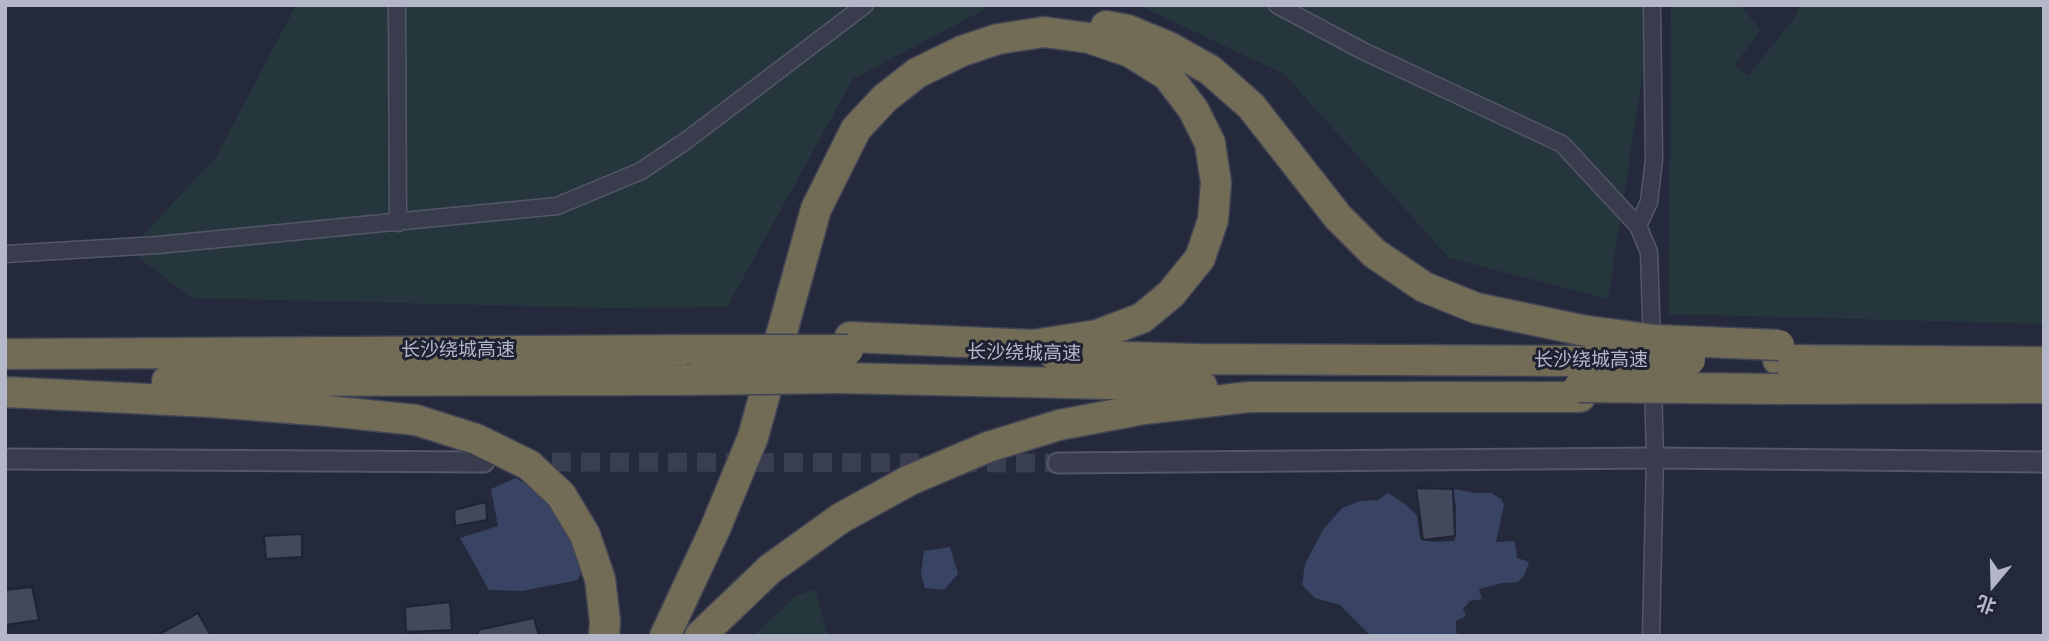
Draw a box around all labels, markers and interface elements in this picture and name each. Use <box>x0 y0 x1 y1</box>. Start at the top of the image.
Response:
street label: 长沙绕城高速 <box>401 340 515 362</box>
street label: 长沙绕城高速 <box>967 342 1081 366</box>
street label: 长沙绕城高速 <box>1534 350 1648 372</box>
north arrow <box>1958 550 2028 620</box>
text: 北 <box>1974 591 1999 618</box>

